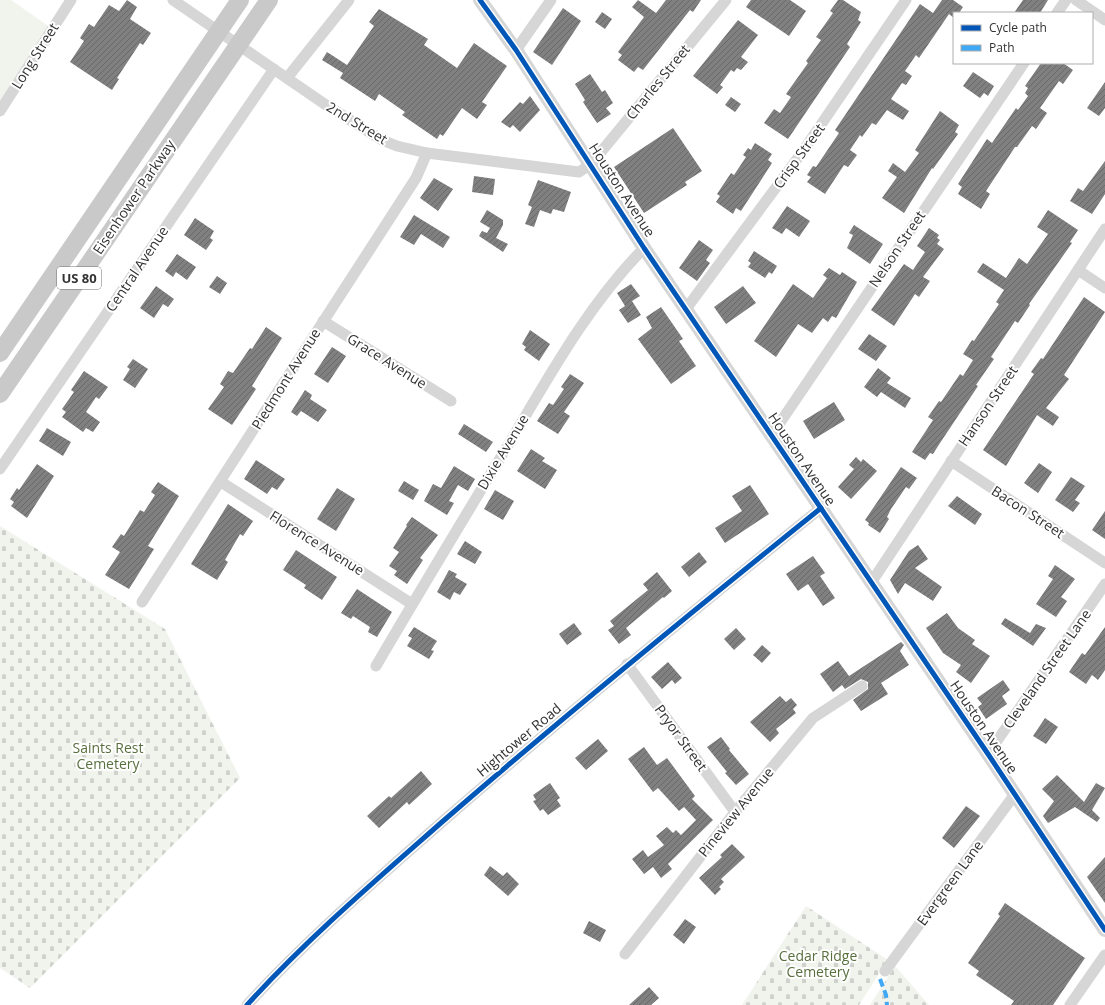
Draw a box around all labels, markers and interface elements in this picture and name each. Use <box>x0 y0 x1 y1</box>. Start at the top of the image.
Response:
legend <box>953 12 1093 64</box>
street label: Long Street <box>7 19 62 92</box>
text: Cycle path <box>989 19 1047 36</box>
text: Path <box>989 39 1015 56</box>
street label: Charles Street <box>621 40 694 123</box>
street label: 2nd Street <box>323 97 391 148</box>
street label: Crisp Street <box>769 119 829 192</box>
street label: Eisenhower Parkway <box>88 135 180 258</box>
street label: Houston Avenue <box>585 139 660 240</box>
street label: Nelson Street <box>864 207 929 291</box>
street label: Central Avenue <box>101 222 172 315</box>
road number: US 80 <box>57 267 101 289</box>
street label: Piedmont Avenue <box>247 325 324 433</box>
street label: Grace Avenue <box>344 329 431 393</box>
street label: Hanson Street <box>954 362 1021 450</box>
street label: Houston Avenue <box>764 408 841 509</box>
street label: Dixie Avenue <box>473 410 533 493</box>
street label: Bacon Street <box>988 481 1068 542</box>
street label: Florence Avenue <box>266 506 368 579</box>
street label: Cleveland Street Lane <box>998 605 1095 732</box>
street label: Houston Avenue <box>946 676 1023 777</box>
street label: Hightower Road <box>472 699 565 781</box>
street label: Pryor Street <box>651 701 712 775</box>
park label: Saints Rest Cemetery <box>72 738 144 773</box>
street label: Pineview Avenue <box>694 763 778 860</box>
street label: Evergreen Lane <box>912 836 987 929</box>
park label: Cedar Ridge Cemetery <box>779 946 857 981</box>

